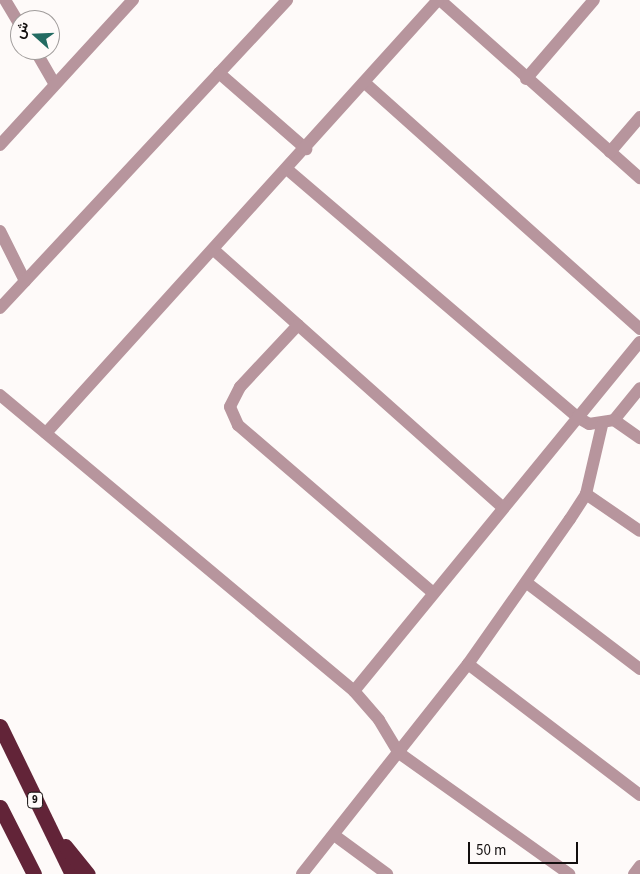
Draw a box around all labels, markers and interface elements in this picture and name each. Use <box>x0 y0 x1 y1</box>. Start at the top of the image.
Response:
north arrow <box>10 10 60 60</box>
text: ش <box>10 19 34 42</box>
road number: 9 <box>26 792 44 808</box>
scale bar <box>470 832 580 864</box>
text: 50 m <box>476 840 506 861</box>

